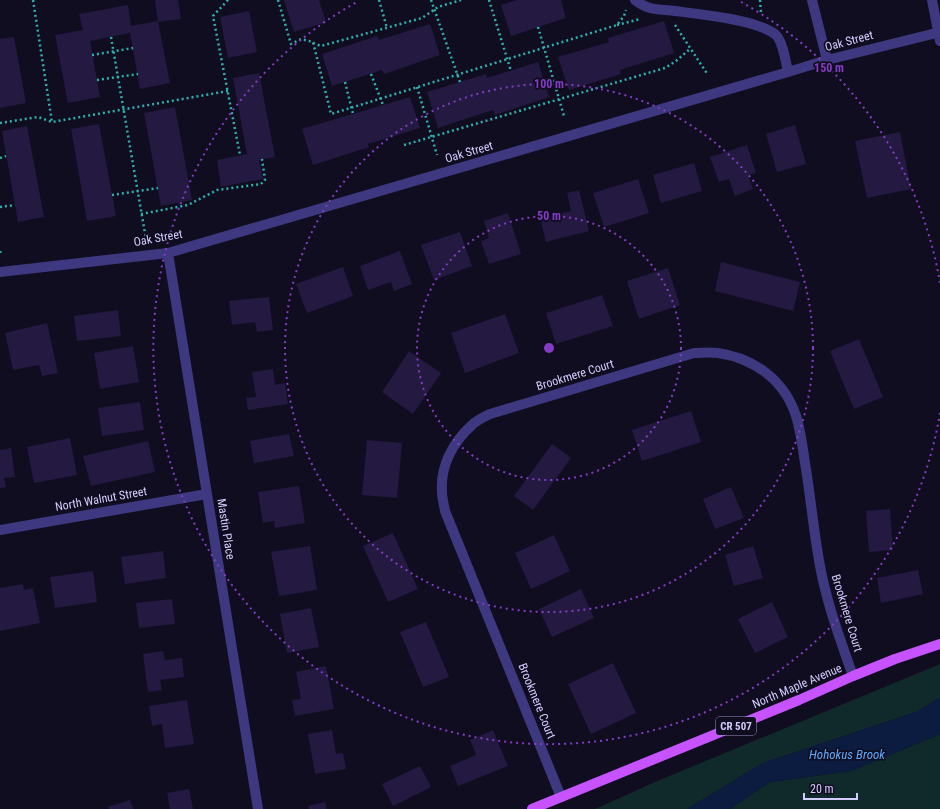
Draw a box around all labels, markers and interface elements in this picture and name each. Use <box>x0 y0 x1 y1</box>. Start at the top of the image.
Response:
street label: Oak Street <box>823 28 875 54</box>
text: 150 m <box>814 61 844 75</box>
text: 100 m <box>534 77 564 91</box>
street label: Oak Street <box>443 138 495 166</box>
text: 50 m <box>537 209 561 223</box>
street label: Oak Street <box>133 227 184 249</box>
centre of rings <box>542 341 556 355</box>
street label: Brookmere Court <box>535 356 616 393</box>
street label: North Walnut Street <box>54 484 148 514</box>
street label: Mastin Place <box>214 498 238 561</box>
street label: Brookmere Court <box>829 573 866 654</box>
street label: Brookmere Court <box>515 661 559 741</box>
street label: North Maple Avenue <box>750 661 844 711</box>
road number: CR 507 <box>716 717 756 735</box>
water label: Hohokus Brook <box>809 747 885 762</box>
scale bar <box>804 775 857 801</box>
text: 20 m <box>810 782 834 796</box>

